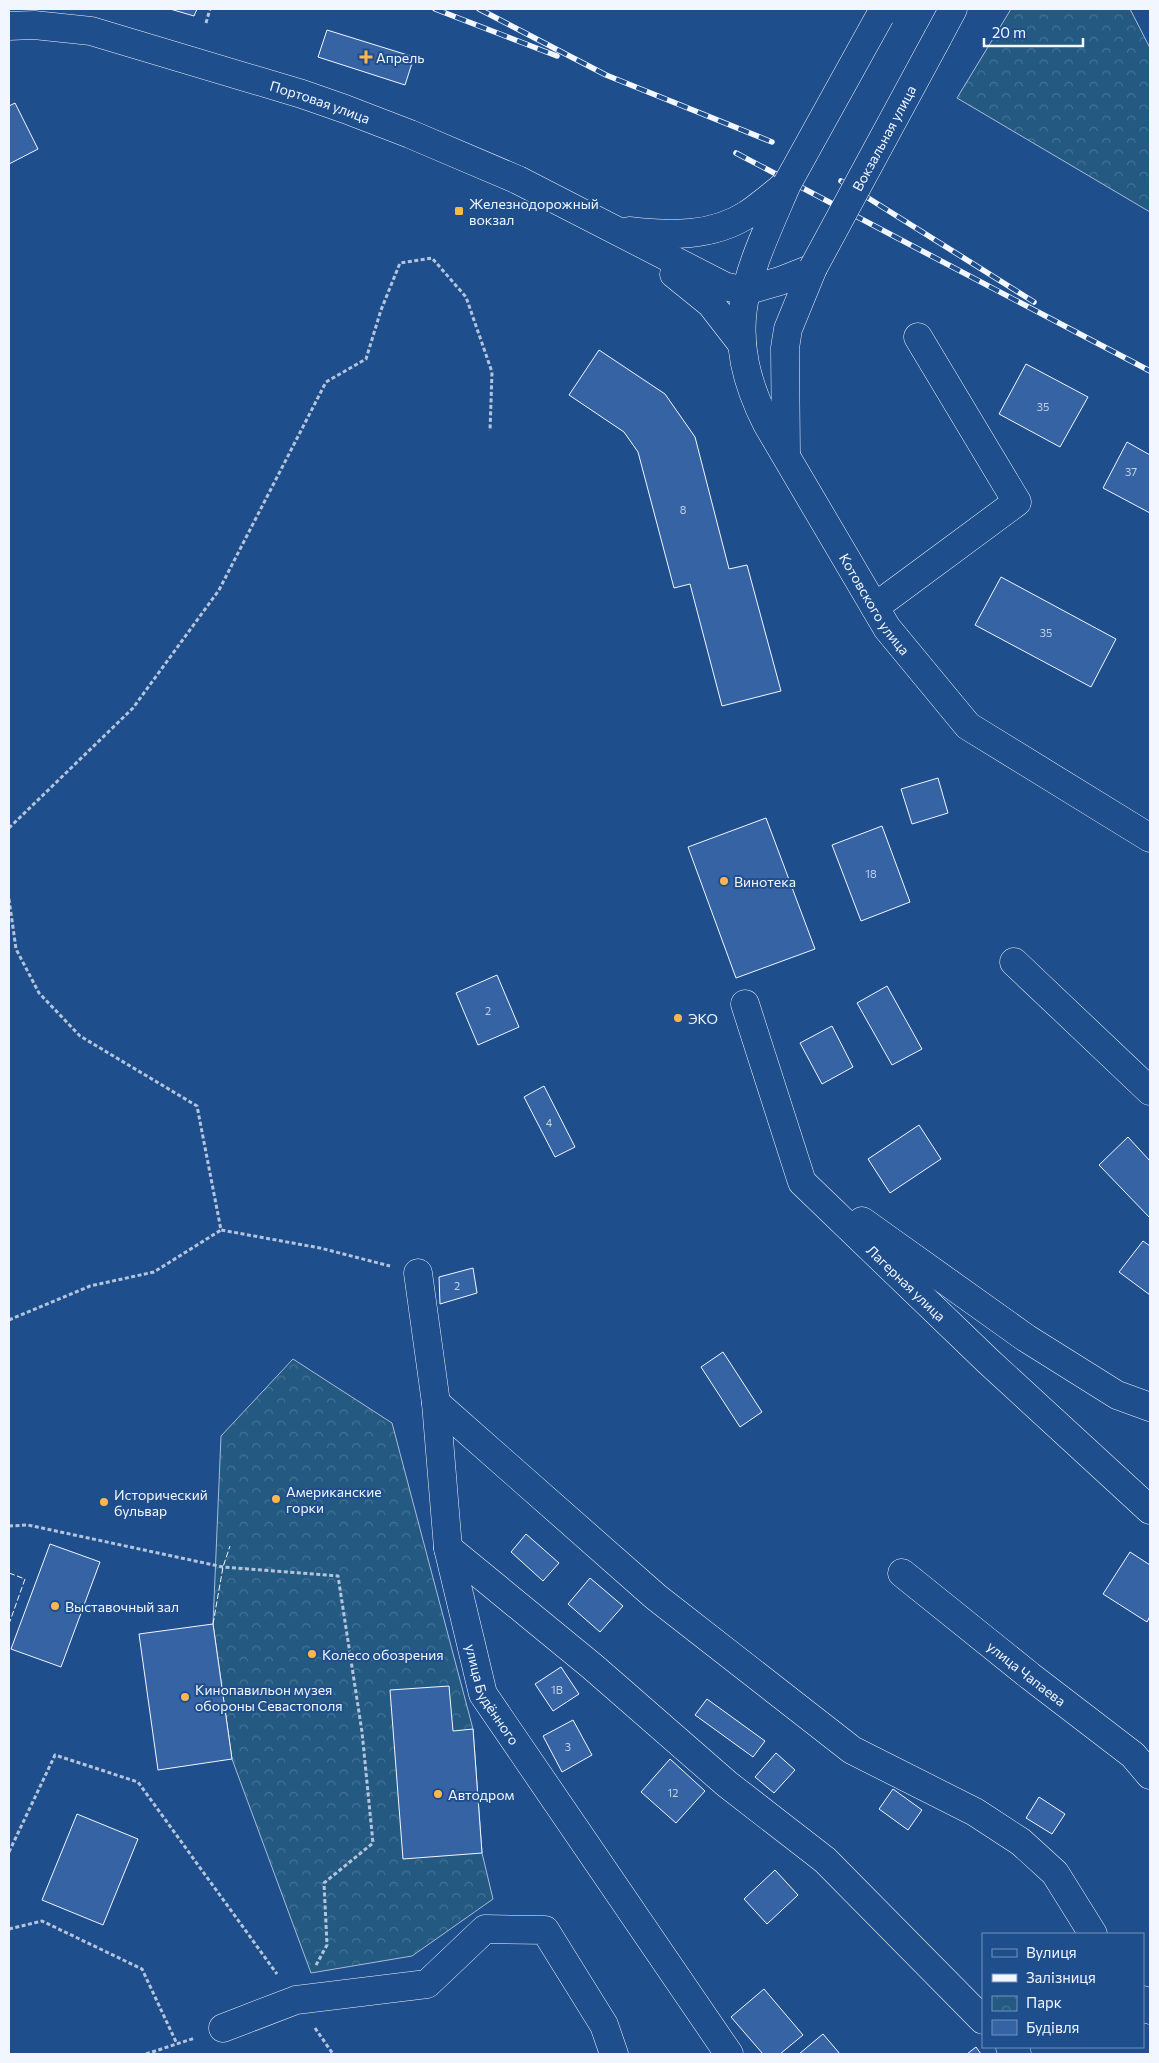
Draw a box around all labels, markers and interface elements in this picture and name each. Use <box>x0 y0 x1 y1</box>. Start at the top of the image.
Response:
scale bar <box>984 15 1083 47</box>
text: 20 m <box>992 23 1026 41</box>
place label: Апрель <box>376 49 424 66</box>
marker: Апрель <box>360 51 372 63</box>
street label: Портовая улица <box>268 76 373 126</box>
street label: Вокзальная улица <box>848 82 919 194</box>
place label: Железнодорожный вокзал <box>469 195 599 228</box>
marker: Железнодорожный вокзал <box>453 205 465 217</box>
house number: 35 <box>1037 400 1049 413</box>
house number: 37 <box>1125 465 1137 478</box>
house number: 8 <box>680 503 687 516</box>
street label: Котовского улица <box>836 550 914 658</box>
house number: 35 <box>1040 626 1052 639</box>
house number: 18 <box>865 867 877 880</box>
place label: Винотека <box>734 873 796 890</box>
marker: Винотека <box>718 875 730 887</box>
house number: 2 <box>485 1004 491 1017</box>
place label: ЭКО <box>688 1010 718 1027</box>
marker: ЭКО <box>672 1012 684 1024</box>
house number: 4 <box>546 1116 553 1129</box>
street label: Лагерная улица <box>864 1241 950 1324</box>
house number: 2 <box>454 1279 460 1292</box>
place label: Американские горки <box>286 1483 382 1516</box>
place label: Исторический бульвар <box>114 1486 208 1519</box>
marker: Американские горки <box>270 1493 282 1505</box>
marker: Исторический бульвар <box>98 1496 110 1508</box>
place label: Выставочный зал <box>65 1598 179 1615</box>
marker: Выставочный зал <box>49 1600 61 1612</box>
street label: улица Чапаева <box>984 1637 1069 1709</box>
street label: улица Будённого <box>463 1642 524 1748</box>
place label: Колесо обозрения <box>322 1646 444 1663</box>
marker: Колесо обозрения <box>306 1648 318 1660</box>
place label: Кинопавильон музея обороны Севастополя <box>195 1681 343 1714</box>
house number: 1В <box>551 1683 563 1696</box>
marker: Кинопавильон музея обороны Севастополя <box>179 1691 191 1703</box>
house number: 3 <box>565 1740 571 1753</box>
place label: Автодром <box>448 1786 515 1803</box>
house number: 12 <box>668 1786 678 1799</box>
marker: Автодром <box>432 1788 444 1800</box>
legend <box>982 1933 1144 2048</box>
text: Вулиця <box>1026 1943 1077 1961</box>
text: Залізниця <box>1026 1968 1096 1986</box>
text: Парк <box>1026 1993 1062 2011</box>
text: Будівля <box>1026 2018 1079 2036</box>

